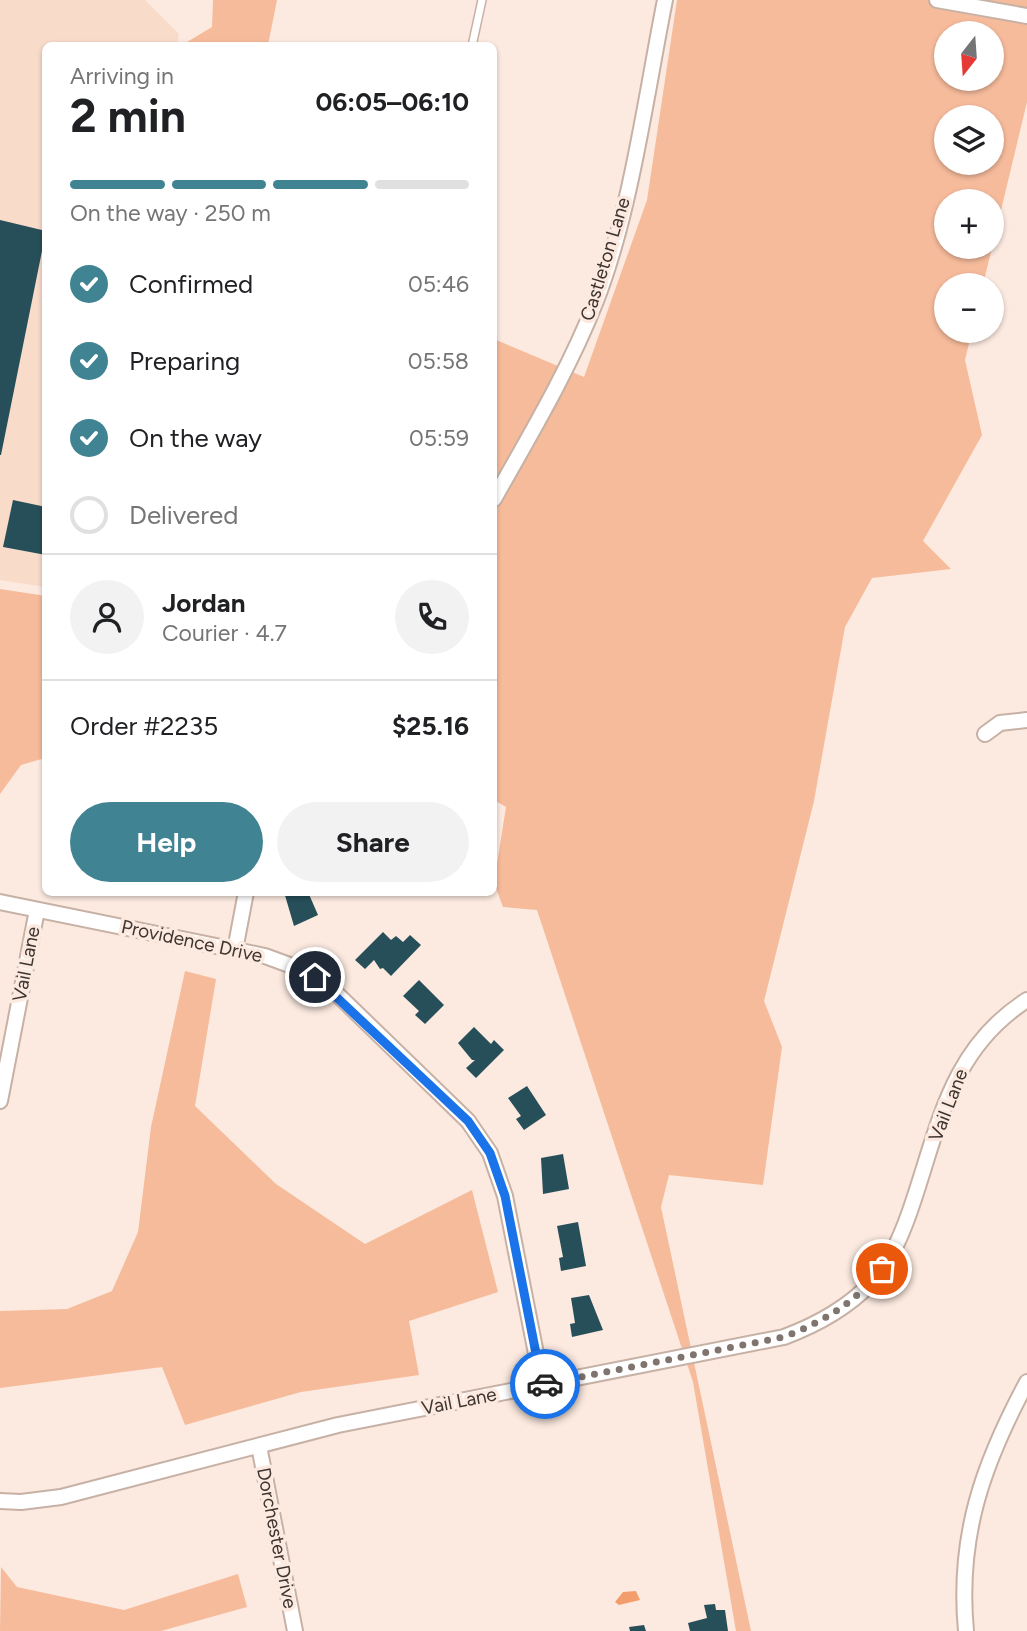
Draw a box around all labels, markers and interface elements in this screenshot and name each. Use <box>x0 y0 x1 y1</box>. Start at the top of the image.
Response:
north arrow <box>934 21 1004 91</box>
map controls <box>934 21 1004 343</box>
text: Arriving in <box>70 62 174 90</box>
text: 06:05–06:10 <box>315 86 469 118</box>
text: 2 min <box>70 88 186 144</box>
button: layers <box>934 105 1004 175</box>
button: + <box>934 189 1004 259</box>
street label: Castleton Lane <box>575 194 635 324</box>
text: On the way · 250 m <box>70 199 271 227</box>
icon: check <box>70 265 108 303</box>
text: Confirmed <box>129 268 253 300</box>
text: 05:46 <box>408 270 469 298</box>
button: − <box>934 273 1004 343</box>
icon: check <box>70 342 108 380</box>
text: Preparing <box>129 345 240 377</box>
text: 05:58 <box>408 347 469 375</box>
icon: check <box>70 419 108 457</box>
text: On the way <box>129 422 262 454</box>
text: 05:59 <box>409 424 469 452</box>
text: Delivered <box>129 499 238 531</box>
button: person <box>70 580 144 654</box>
button: phone <box>395 580 469 654</box>
text: Jordan <box>162 587 245 619</box>
text: Courier · 4.7 <box>162 619 287 647</box>
text: Order #2235 <box>70 710 218 742</box>
text: $25.16 <box>392 710 469 742</box>
button: Help <box>70 802 263 882</box>
button: Share <box>277 802 469 882</box>
street label: Providence Drive <box>119 915 265 967</box>
street label: Vail Lane <box>7 925 45 1003</box>
pin <box>285 947 345 1007</box>
icon: home <box>296 958 334 996</box>
street label: Vail Lane <box>924 1065 972 1145</box>
pin <box>852 1239 912 1299</box>
icon: bag <box>863 1250 901 1288</box>
courier <box>510 1349 580 1419</box>
icon: car <box>526 1365 564 1403</box>
street label: Vail Lane <box>420 1382 498 1420</box>
street label: Dorchester Drive <box>252 1466 302 1610</box>

